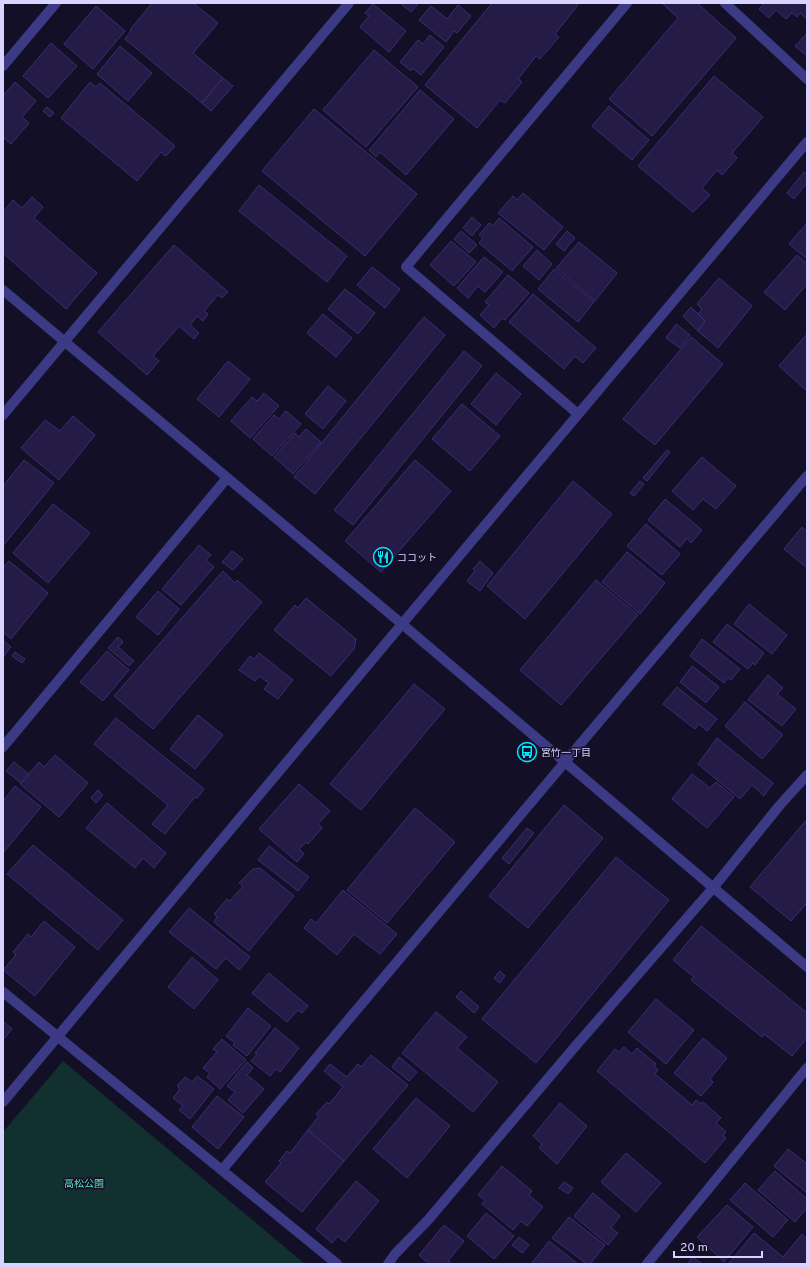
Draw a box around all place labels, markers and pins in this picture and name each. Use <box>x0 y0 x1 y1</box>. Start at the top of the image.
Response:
restaurant icon: ココット <box>372 546 394 568</box>
place label: ココット <box>397 552 437 565</box>
bus stop icon: 宮竹一丁目 <box>516 741 538 763</box>
place label: 宮竹一丁目 <box>541 747 591 760</box>

